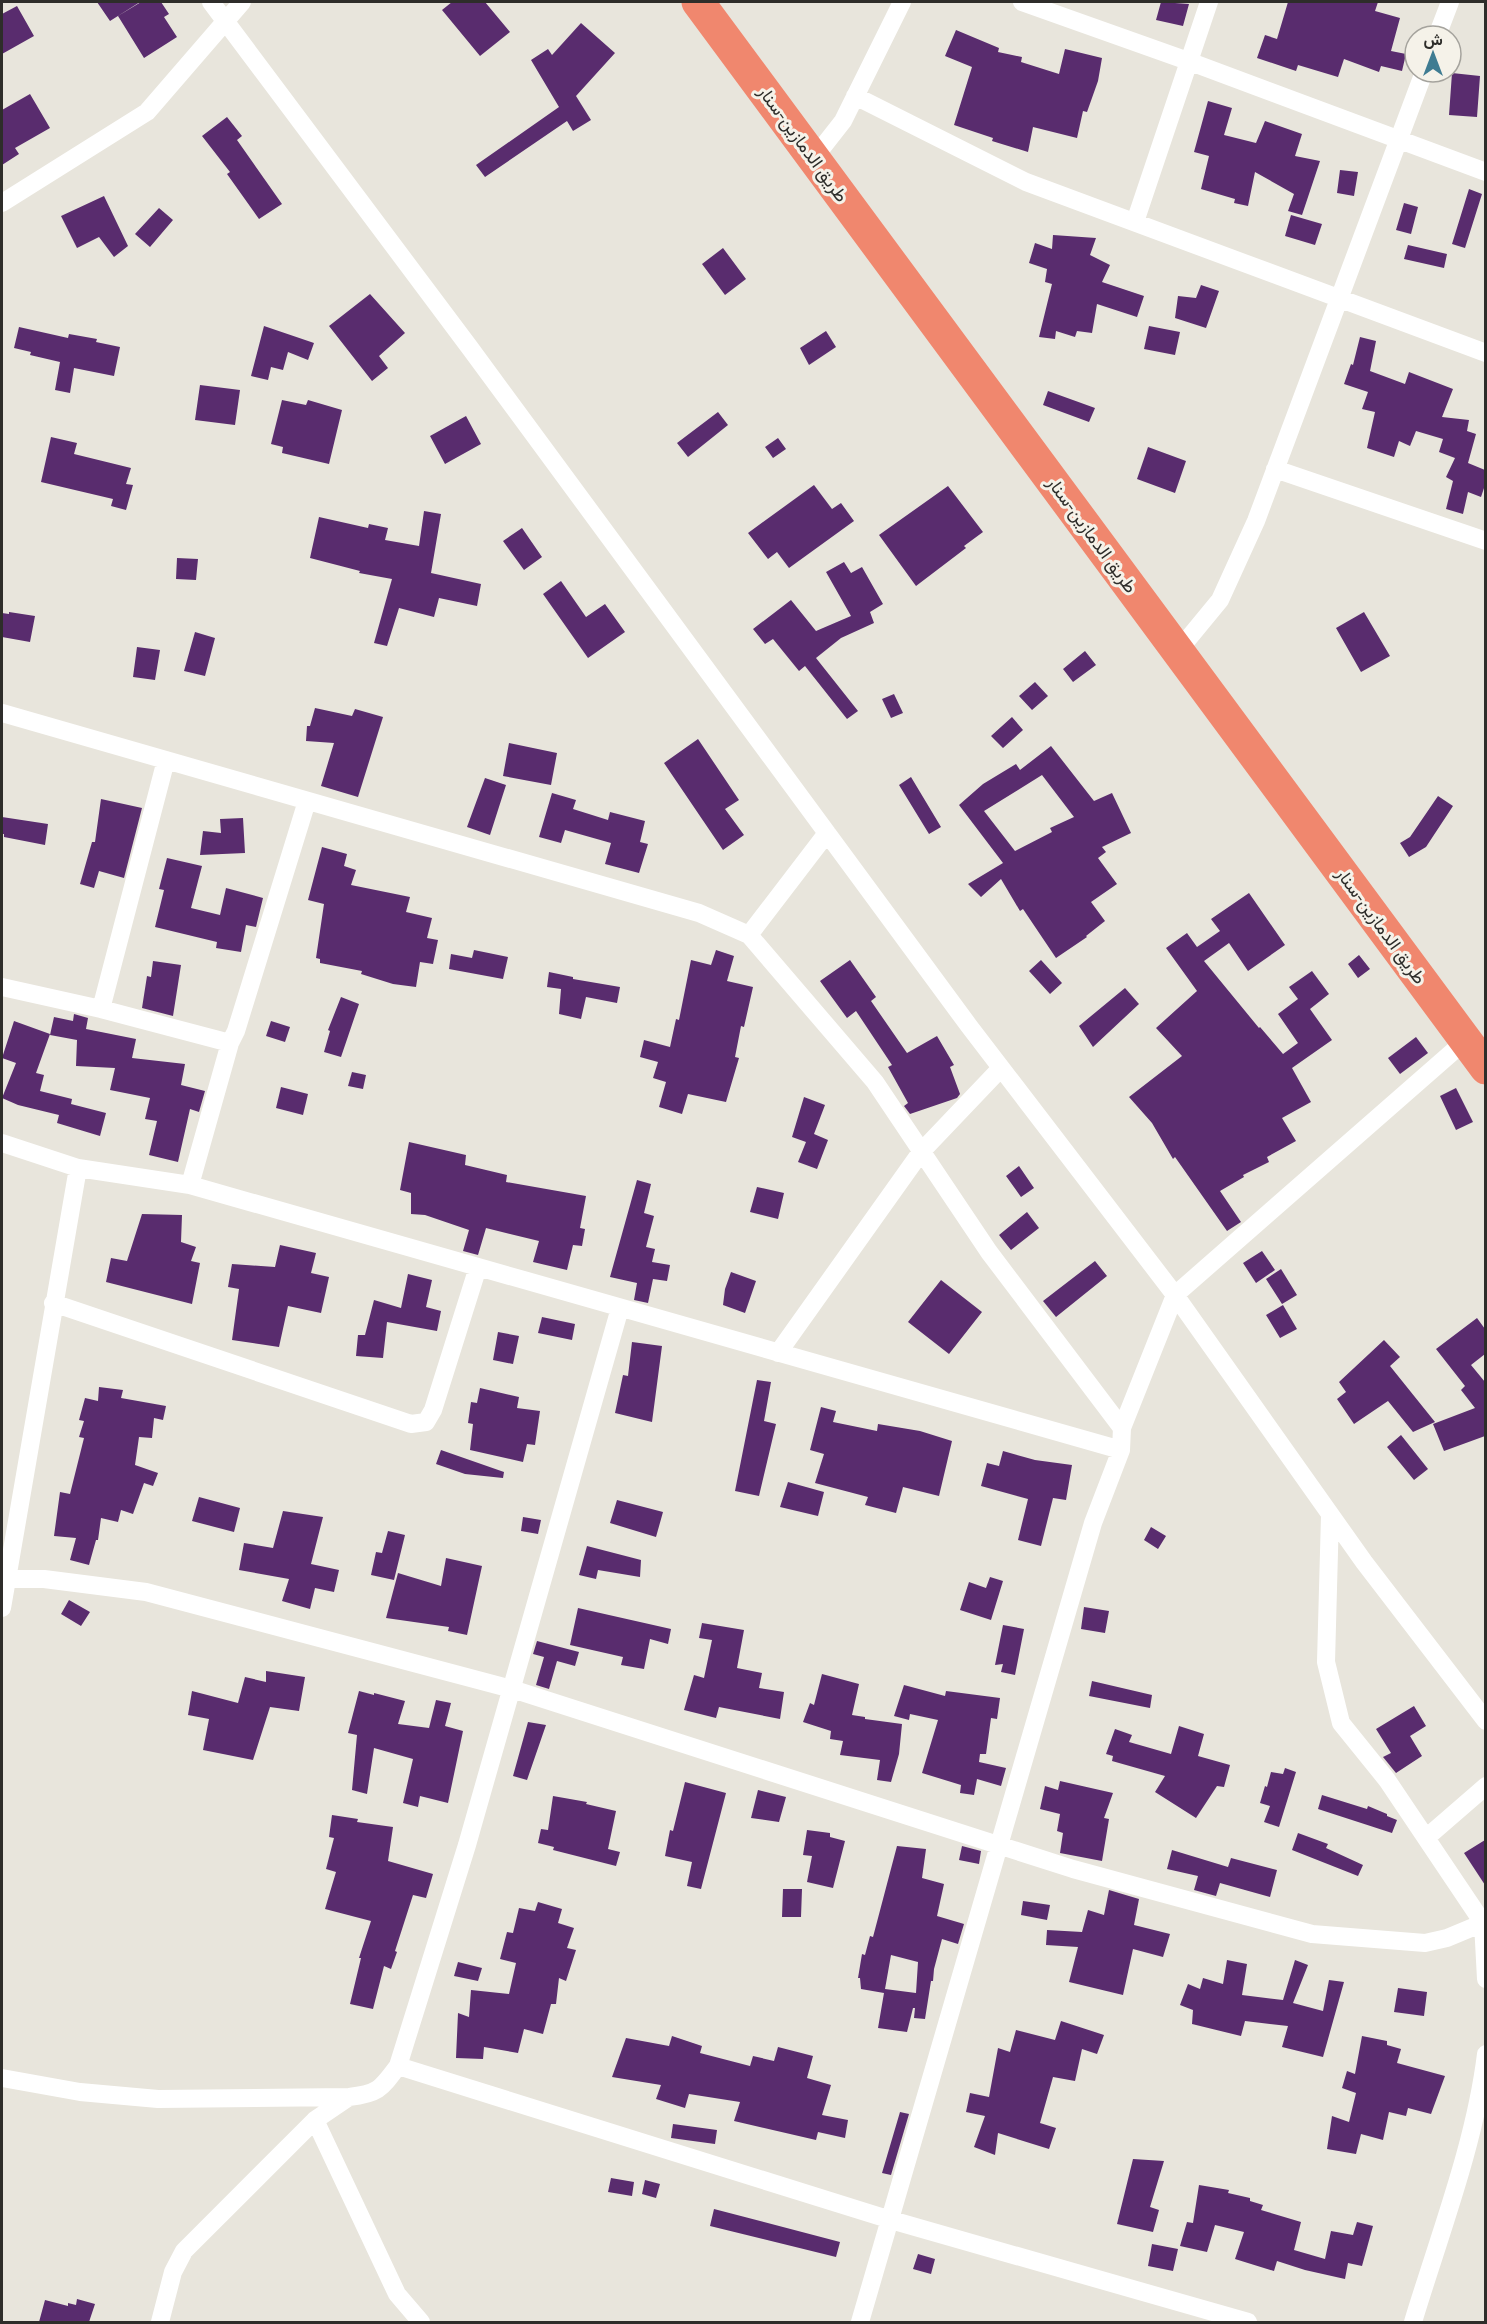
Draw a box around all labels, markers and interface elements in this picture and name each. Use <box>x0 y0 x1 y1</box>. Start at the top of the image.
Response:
north arrow <box>1403 24 1463 84</box>
text: ش <box>1423 30 1443 49</box>
street label: طريق الدمازين-سنار <box>753 81 853 206</box>
street label: طريق الدمازين-سنار <box>1042 472 1142 597</box>
street label: طريق الدمازين-سنار <box>1331 863 1431 988</box>

